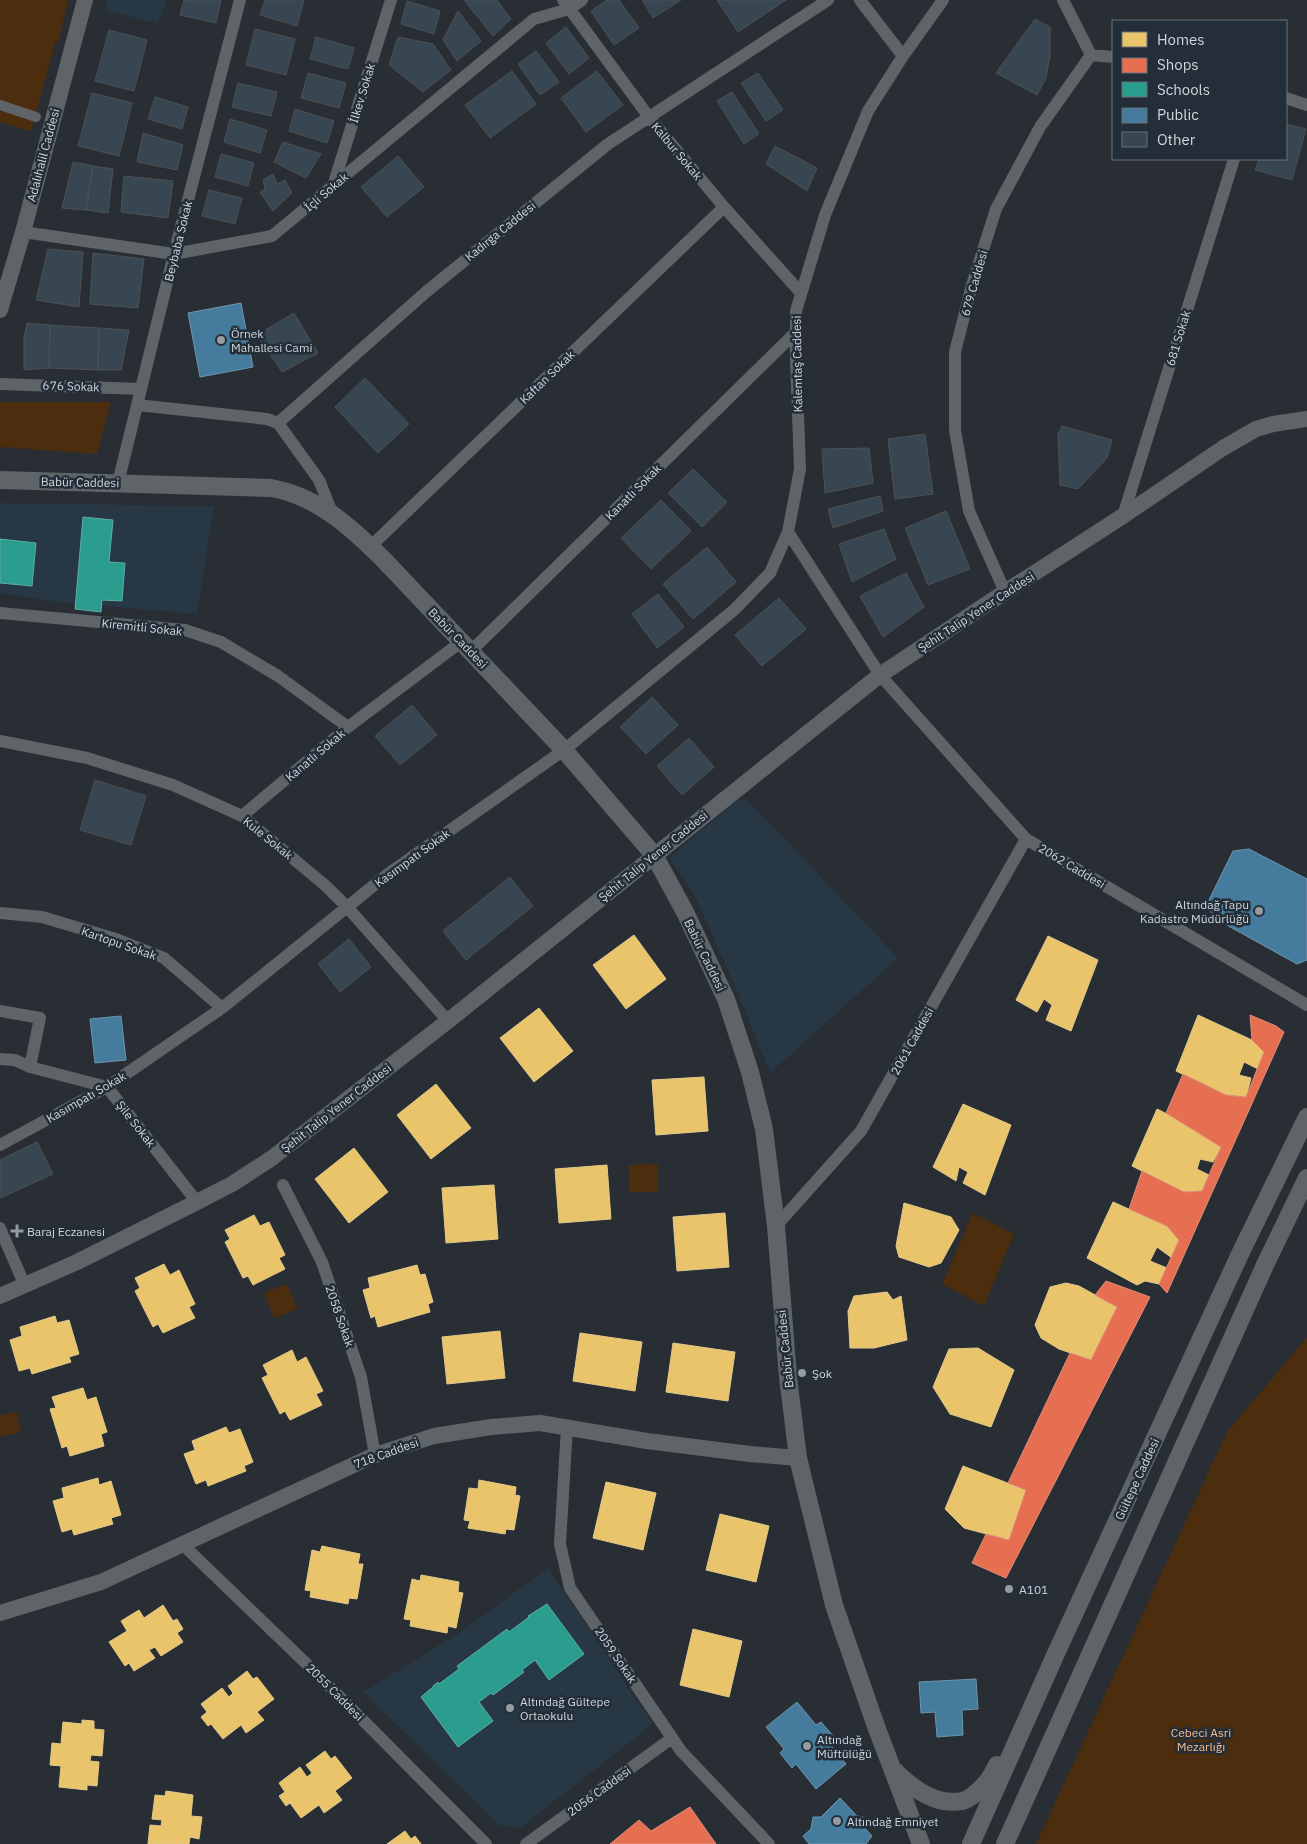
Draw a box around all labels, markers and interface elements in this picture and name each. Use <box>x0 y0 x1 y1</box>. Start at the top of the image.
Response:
legend <box>1112 20 1287 160</box>
text: Homes <box>1157 30 1205 49</box>
text: Shops <box>1157 55 1199 74</box>
street label: İlkev Sokak <box>346 60 378 125</box>
text: Schools <box>1157 80 1210 99</box>
text: Public <box>1157 105 1199 124</box>
street label: Adalıhalil Caddesi <box>23 107 63 203</box>
street label: Kalbur Sokak <box>648 119 706 183</box>
text: Other <box>1157 130 1196 149</box>
street label: İçli Sokak <box>301 169 351 215</box>
street label: Beybaba Sokak <box>161 198 195 283</box>
street label: Kadırga Caddesi <box>462 198 538 264</box>
street label: 679 Caddesi <box>957 248 991 318</box>
street label: 681 Sokak <box>1162 308 1194 368</box>
street label: Kalemtaş Caddesi <box>789 316 805 412</box>
place label: Örnek Mahallesi Cami <box>231 326 312 355</box>
marker: Örnek Mahallesi Cami <box>215 334 227 346</box>
street label: Kaftan Sokak <box>516 347 578 407</box>
street label: 676 Sokak <box>42 378 100 395</box>
street label: Kanatlı Sokak <box>602 460 665 523</box>
street label: Babür Caddesi <box>41 474 119 490</box>
street label: Şehit Talip Yener Caddesi <box>915 569 1037 655</box>
street label: Babür Caddesi <box>425 605 491 671</box>
street label: Kiremitli Sokak <box>101 615 184 639</box>
street label: Kanatlı Sokak <box>282 725 348 784</box>
street label: Şehit Talip Yener Caddesi <box>595 807 711 905</box>
street label: Kule Sokak <box>240 813 296 863</box>
street label: Kasımpatı Sokak <box>371 825 453 890</box>
street label: 2062 Caddesi <box>1036 840 1108 892</box>
place label: Altındağ Tapu Kadastro Müdürlüğü <box>1140 897 1249 926</box>
marker: Altındağ Tapu Kadastro Müdürlüğü <box>1253 905 1265 917</box>
street label: Babür Caddesi <box>681 916 729 994</box>
street label: Kartopu Sokak <box>79 923 159 963</box>
street label: 2061 Caddesi <box>887 1005 937 1077</box>
street label: Şehit Talip Yener Caddesi <box>278 1060 394 1156</box>
street label: Kasımpatı Sokak <box>44 1068 129 1126</box>
street label: Şile Sokak <box>113 1098 159 1151</box>
place label: Baraj Eczanesi <box>27 1224 105 1239</box>
marker: Baraj Eczanesi <box>11 1225 23 1237</box>
street label: 2058 Sokak <box>322 1283 358 1349</box>
street label: Babür Caddesi <box>773 1309 797 1389</box>
place label: Şok <box>812 1366 833 1381</box>
marker: Şok <box>796 1367 808 1379</box>
street label: 718 Caddesi <box>352 1434 420 1472</box>
street label: Gültepe Caddesi <box>1111 1436 1163 1522</box>
place label: A101 <box>1019 1582 1048 1597</box>
marker: A101 <box>1003 1583 1015 1595</box>
street label: 2059 Sokak <box>592 1624 641 1686</box>
street label: 2055 Caddesi <box>303 1660 367 1724</box>
place label: Altındağ Gültepe Ortaokulu <box>520 1694 611 1723</box>
marker: Altındağ Gültepe Ortaokulu <box>504 1702 516 1714</box>
park label: Cebeci Asri Mezarlığı <box>1171 1725 1231 1754</box>
place label: Altındağ Müftülüğü <box>817 1732 872 1761</box>
marker: Altındağ Müftülüğü <box>801 1740 813 1752</box>
street label: 2056 Caddesi <box>564 1763 634 1819</box>
place label: Altındağ Emniyet <box>847 1814 939 1829</box>
marker: Altındağ Emniyet <box>831 1815 843 1827</box>

